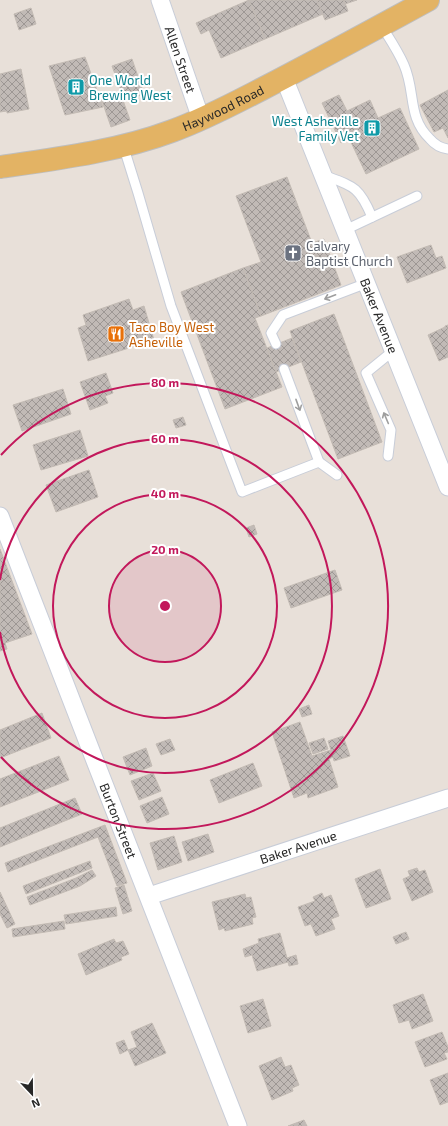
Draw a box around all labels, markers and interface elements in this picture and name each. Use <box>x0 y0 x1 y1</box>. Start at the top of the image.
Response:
street label: Allen Street <box>162 24 199 95</box>
place label: One World Brewing West <box>89 72 171 103</box>
building icon: One World Brewing West <box>66 77 86 97</box>
street label: Haywood Road <box>180 82 266 134</box>
place label: West Asheville Family Vet <box>272 113 359 144</box>
building icon: West Asheville Family Vet <box>362 118 382 138</box>
place label: Calvary Baptist Church <box>306 238 393 269</box>
church icon: Calvary Baptist Church <box>283 243 303 263</box>
street label: Baker Avenue <box>357 276 402 356</box>
one-way arrow <box>325 294 337 302</box>
place label: Taco Boy West Asheville <box>129 319 214 350</box>
restaurant icon: Taco Boy West Asheville <box>106 324 126 344</box>
text: 80 m <box>151 375 179 389</box>
one-way arrow <box>294 399 302 411</box>
one-way arrow <box>381 413 389 425</box>
text: 60 m <box>151 431 179 445</box>
text: 40 m <box>151 486 179 500</box>
text: 20 m <box>151 542 179 556</box>
centre of rings <box>158 599 172 613</box>
street label: Burton Street <box>97 781 141 861</box>
street label: Baker Avenue <box>258 827 339 867</box>
north arrow <box>12 1074 52 1114</box>
text: N <box>30 1096 42 1111</box>

